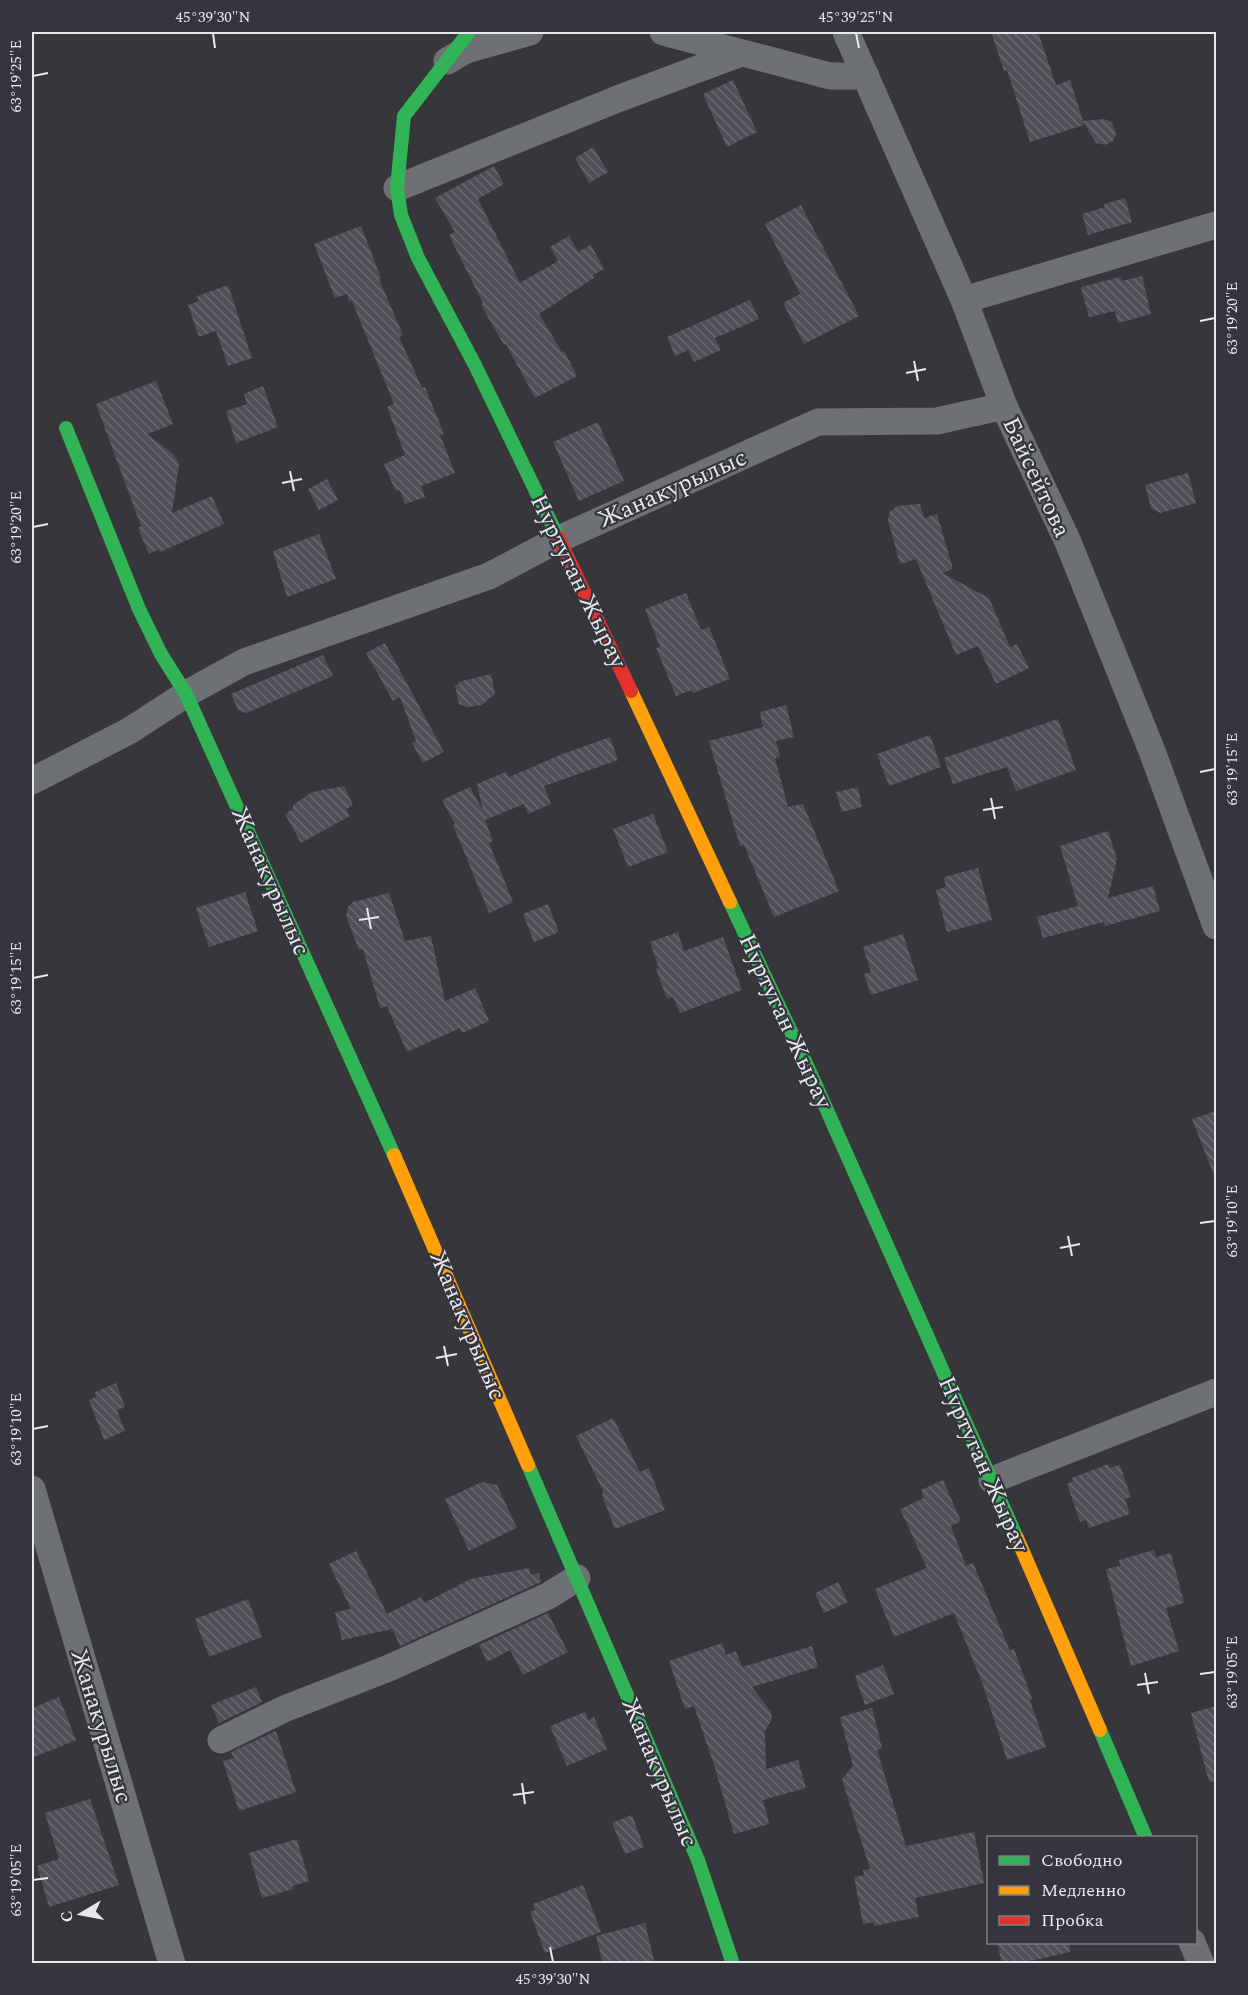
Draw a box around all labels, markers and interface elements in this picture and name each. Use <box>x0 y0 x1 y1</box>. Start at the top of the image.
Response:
text: 45°39'30"N <box>176 6 251 29</box>
text: 45°39'25"N <box>819 6 894 29</box>
text: 63°19'25"E <box>5 40 28 112</box>
text: 63°19'20"E <box>1221 282 1244 354</box>
street label: Байсейтова <box>992 411 1080 544</box>
street label: Жанакурылыс <box>592 440 753 538</box>
street label: Нуртуган Жырау <box>520 488 636 676</box>
text: 63°19'20"E <box>5 491 28 563</box>
text: 63°19'15"E <box>1221 733 1244 805</box>
street label: Жанакурылыс <box>221 801 319 962</box>
street label: Нуртуган Жырау <box>729 928 842 1116</box>
text: 63°19'15"E <box>5 942 28 1014</box>
text: 63°19'10"E <box>1221 1185 1244 1257</box>
street label: Жанакурылыс <box>419 1245 515 1406</box>
street label: Нуртуган Жырау <box>928 1371 1039 1560</box>
text: 63°19'10"E <box>5 1393 28 1465</box>
text: 63°19'05"E <box>1221 1636 1244 1708</box>
street label: Жанакурылыс <box>60 1645 142 1808</box>
street label: Жанакурылыс <box>611 1692 707 1853</box>
legend <box>987 1836 1197 1944</box>
text: 63°19'05"E <box>5 1844 28 1916</box>
text: Свободно <box>1041 1847 1122 1874</box>
text: Медленно <box>1041 1877 1126 1904</box>
north arrow <box>51 1884 111 1944</box>
text: Пробка <box>1041 1907 1104 1934</box>
text: С <box>54 1909 80 1924</box>
text: 45°39'30"N <box>516 1968 591 1991</box>

